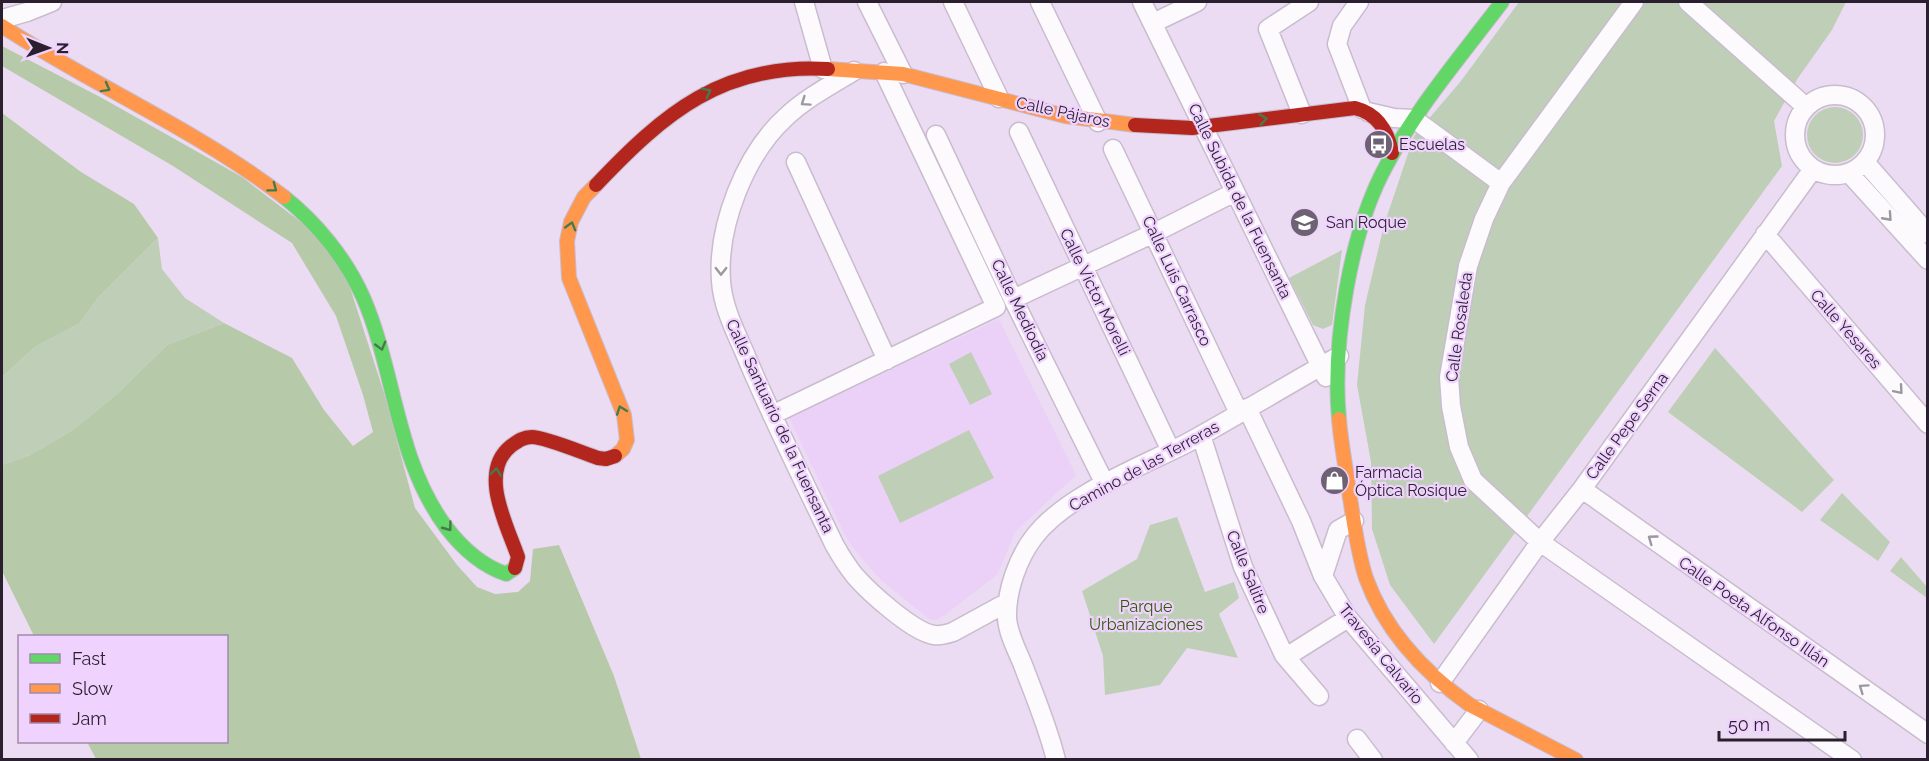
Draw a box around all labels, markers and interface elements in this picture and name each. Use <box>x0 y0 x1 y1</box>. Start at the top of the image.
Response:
north arrow <box>18 18 78 78</box>
text: N <box>53 42 72 55</box>
one-way arrow <box>100 81 110 92</box>
one-way arrow <box>701 88 712 99</box>
street label: Calle Pájaros <box>1014 93 1112 131</box>
one-way arrow <box>800 95 811 106</box>
street label: Calle Subida de la Fuensanta <box>1184 100 1296 302</box>
one-way arrow <box>1258 114 1267 126</box>
bus stop icon: Escuelas <box>1362 128 1394 160</box>
place label: Escuelas <box>1399 135 1465 154</box>
one-way arrow <box>267 180 278 191</box>
school or university icon: San Roque <box>1289 206 1321 238</box>
one-way arrow <box>1881 210 1892 220</box>
street label: Calle Luis Carrasco <box>1138 213 1216 349</box>
place label: San Roque <box>1326 213 1406 232</box>
one-way arrow <box>564 221 576 232</box>
street label: Calle Victor Morelli <box>1056 225 1134 359</box>
street label: Calle Mediodía <box>987 256 1053 364</box>
one-way arrow <box>715 266 727 275</box>
street label: Calle Rosaleda <box>1442 271 1476 383</box>
street label: Calle Yesares <box>1806 286 1886 373</box>
street label: Calle Santuario de la Fuensanta <box>722 316 838 536</box>
one-way arrow <box>374 340 386 351</box>
street label: Calle Pepe Serna <box>1582 369 1672 483</box>
one-way arrow <box>1891 384 1902 395</box>
one-way arrow <box>616 405 629 416</box>
street label: Camino de las Terreras <box>1066 417 1222 515</box>
place label: Farmacia Óptica Rosique <box>1355 463 1467 500</box>
shop icon: Farmacia Óptica Rosique <box>1318 465 1350 497</box>
one-way arrow <box>489 467 502 477</box>
one-way arrow <box>441 520 452 531</box>
street label: Calle Salitre <box>1223 528 1273 616</box>
one-way arrow <box>1647 535 1658 546</box>
street label: Calle Poeta Alfonso Illán <box>1675 553 1833 671</box>
park label: Parque Urbanizaciones <box>1089 597 1203 634</box>
street label: Travesía Calvario <box>1335 600 1427 708</box>
legend <box>18 635 228 743</box>
text: Fast <box>72 648 106 669</box>
text: Slow <box>72 678 113 699</box>
one-way arrow <box>1858 684 1869 695</box>
scale bar <box>1719 704 1845 742</box>
text: Jam <box>72 708 107 729</box>
text: 50 m <box>1728 714 1770 735</box>

